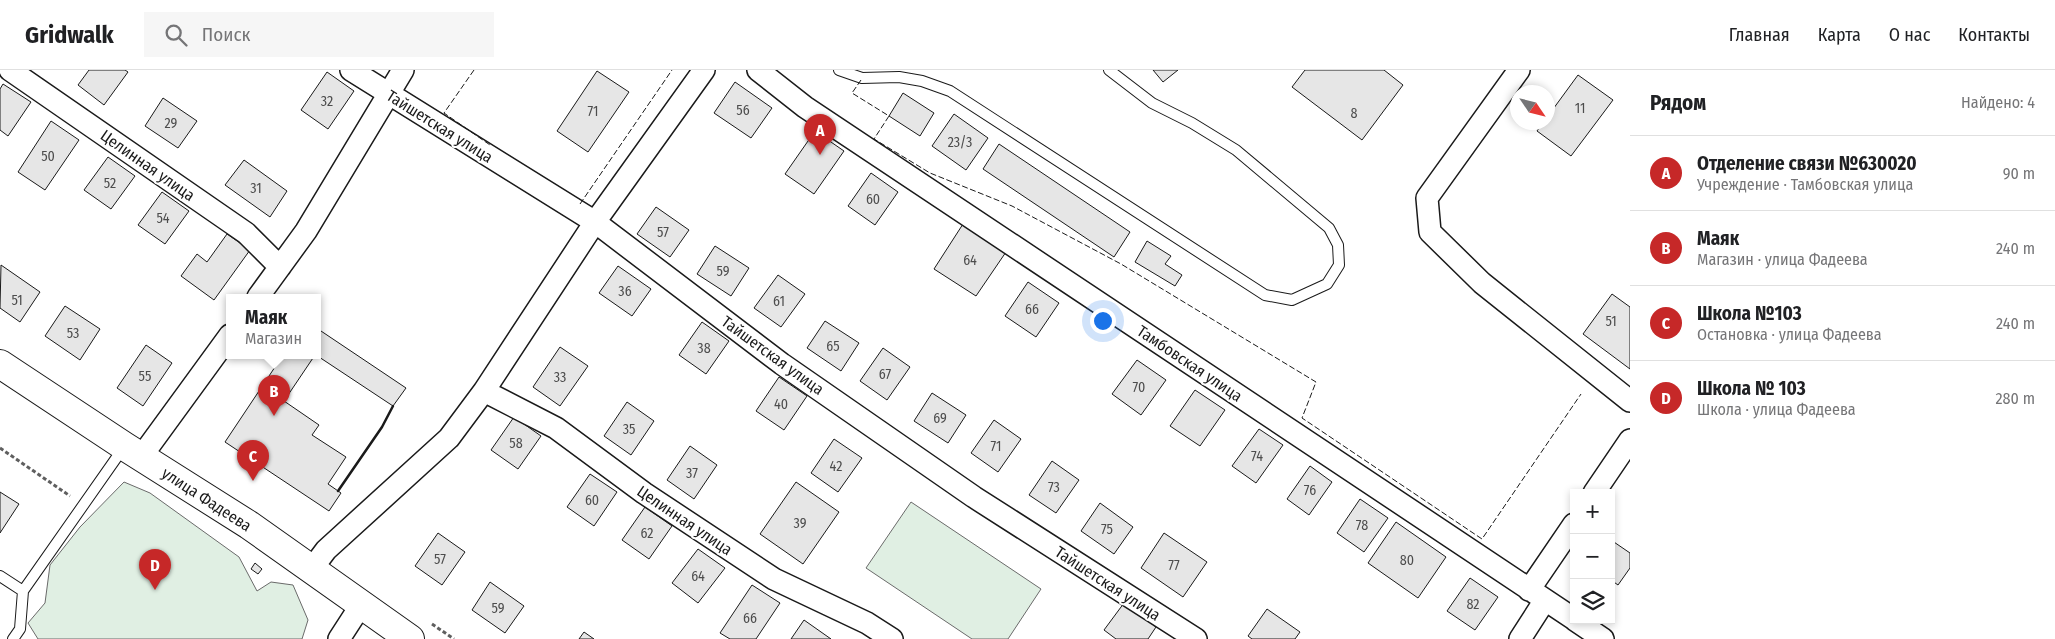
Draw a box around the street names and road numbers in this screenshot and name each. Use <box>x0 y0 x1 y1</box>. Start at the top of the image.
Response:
street label: Тайшетская улица <box>383 86 497 167</box>
street label: Целинная улица <box>97 126 199 205</box>
street label: Тайшетская улица <box>718 312 828 399</box>
street label: Тамбовская улица <box>1134 321 1246 406</box>
street label: улица Фадеева <box>158 463 255 535</box>
street label: Целинная улица <box>633 482 736 559</box>
street label: Тайшетская улица <box>1051 542 1164 625</box>

